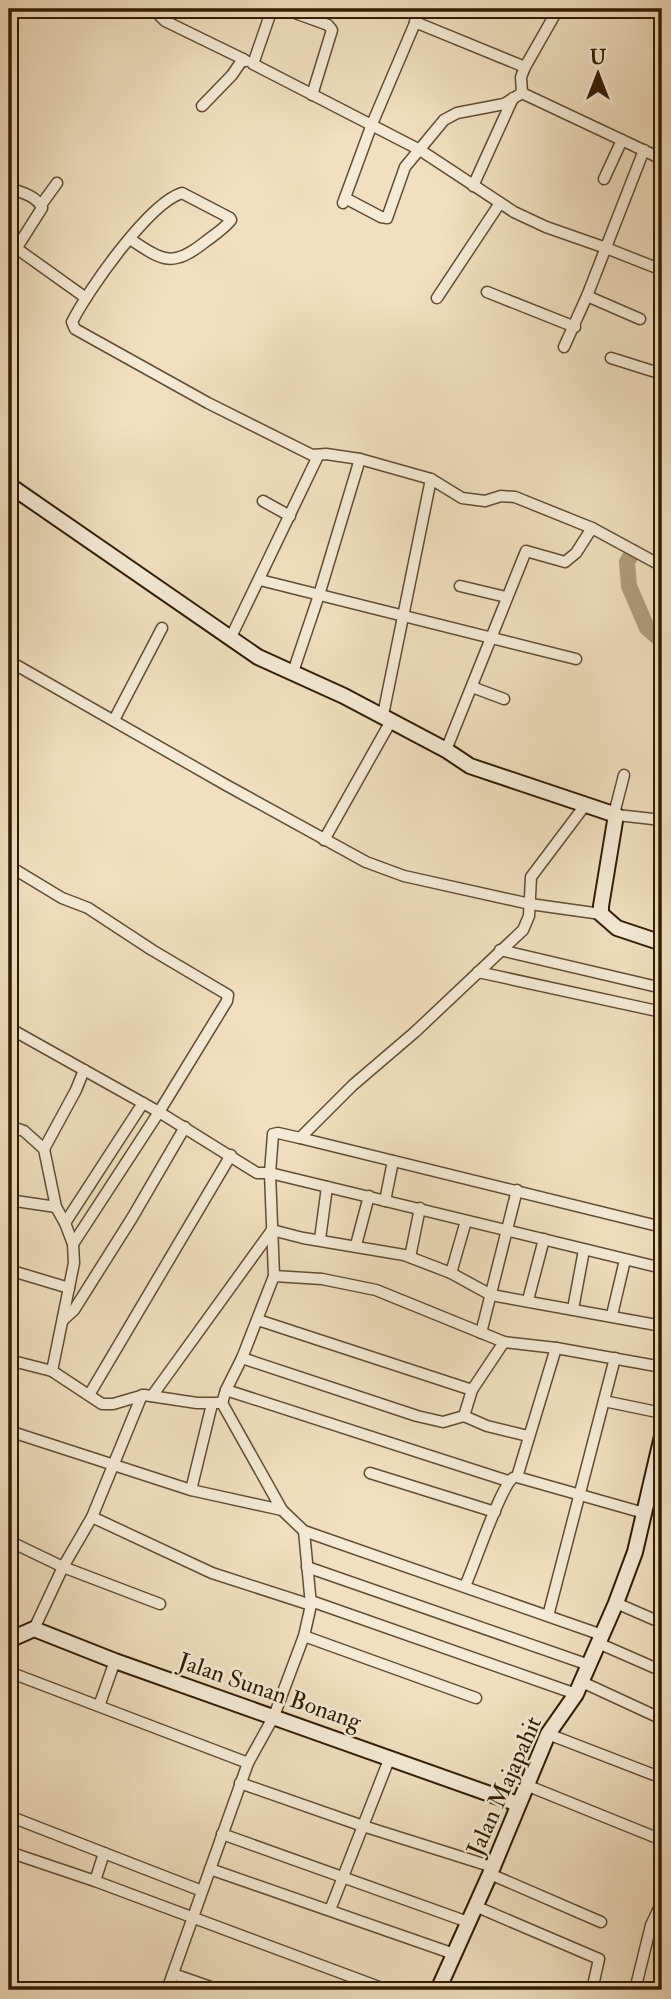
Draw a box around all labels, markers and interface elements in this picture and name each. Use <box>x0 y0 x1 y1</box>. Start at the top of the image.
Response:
north arrow <box>562 38 632 108</box>
text: U <box>590 46 606 70</box>
street label: Jalan Sunan Bonang <box>173 1645 367 1738</box>
street label: Jalan Majapahit <box>459 1711 549 1862</box>

